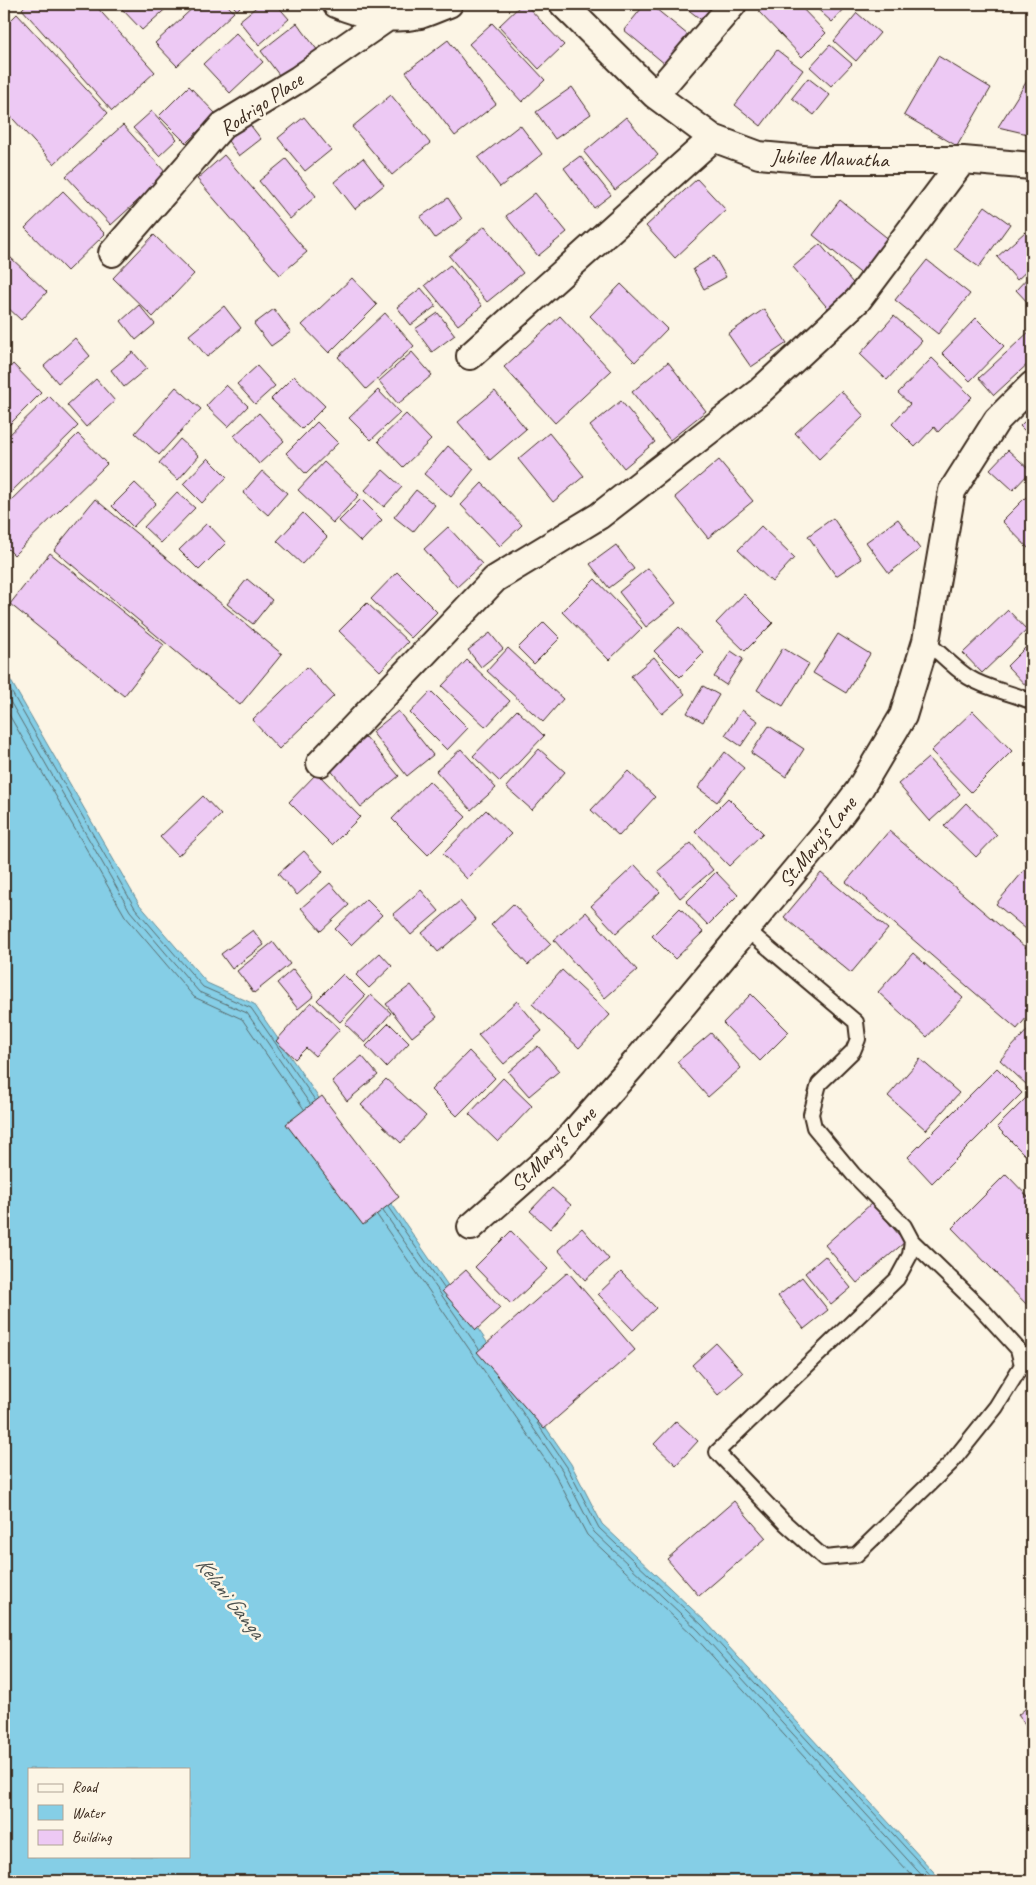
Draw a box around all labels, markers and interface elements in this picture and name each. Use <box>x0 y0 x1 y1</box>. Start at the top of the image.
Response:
street label: Rodrigo Place <box>214 66 309 141</box>
street label: Jubilee Mawatha <box>770 143 891 173</box>
street label: St.Mary's Lane <box>772 790 862 893</box>
street label: St.Mary's Lane <box>505 1100 602 1197</box>
water label: Kelani Ganga <box>190 1551 272 1646</box>
legend <box>28 1768 190 1858</box>
text: Road <box>72 1778 99 1797</box>
text: Water <box>72 1804 106 1823</box>
text: Building <box>72 1828 112 1847</box>

